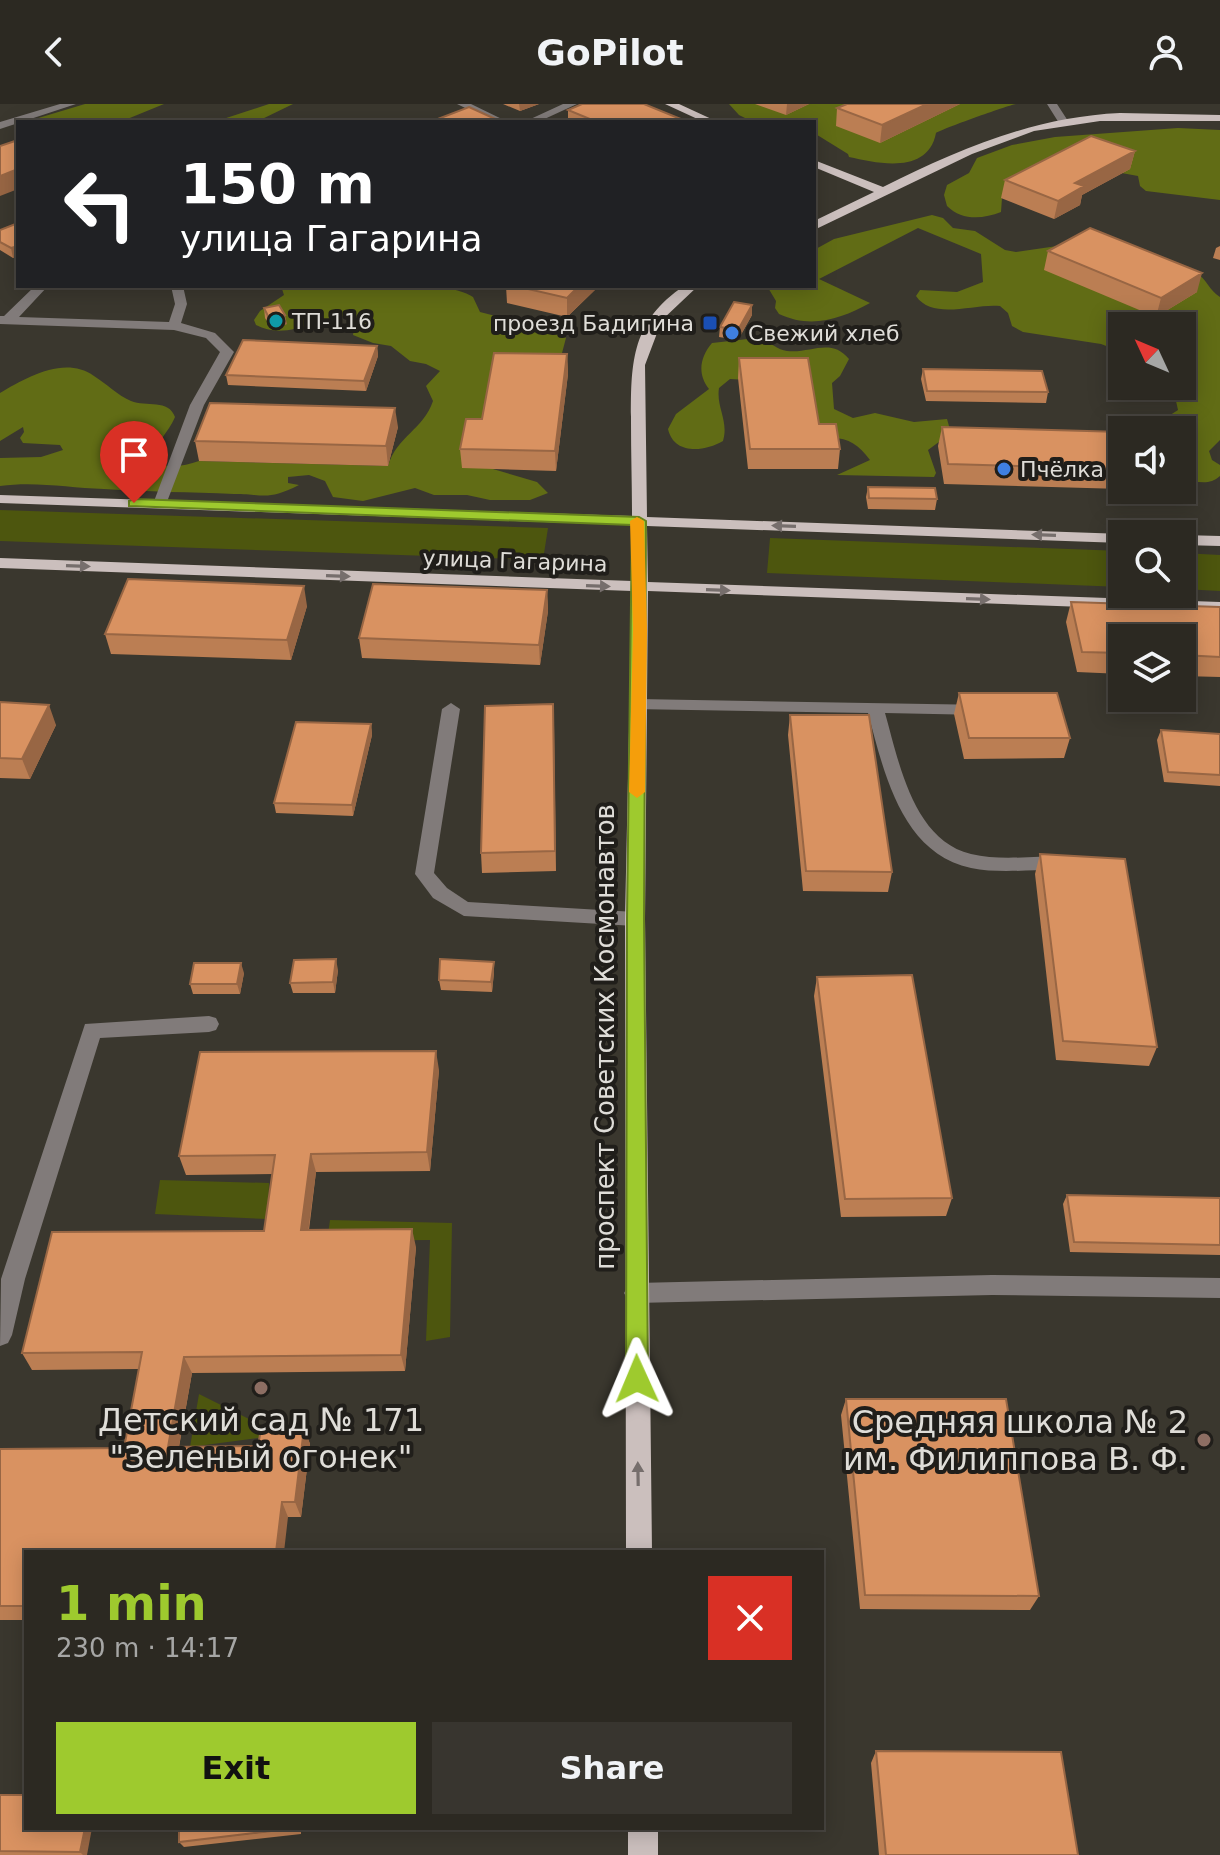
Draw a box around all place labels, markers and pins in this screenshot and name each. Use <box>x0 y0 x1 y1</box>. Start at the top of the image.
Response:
place label: ТП-116 <box>291 309 372 334</box>
place label: проезд Бадигина <box>493 311 694 336</box>
marker: ТП-116 <box>267 312 285 330</box>
marker: проезд Бадигина <box>701 314 719 332</box>
place label: Свежий хлеб <box>748 321 899 346</box>
marker: Свежий хлеб <box>723 324 741 342</box>
pin <box>100 421 168 503</box>
place label: Пчёлка <box>1020 457 1104 482</box>
marker: Пчёлка <box>995 460 1013 478</box>
marker: Детский сад № 171 "Зеленый огонек" <box>252 1379 270 1397</box>
place label: Детский сад № 171 "Зеленый огонек" <box>98 1401 424 1476</box>
place label: Средняя школа № 2 им. Филиппова В. Ф. <box>843 1403 1188 1478</box>
marker: Средняя школа № 2 им. Филиппова В. Ф. <box>1195 1431 1213 1449</box>

